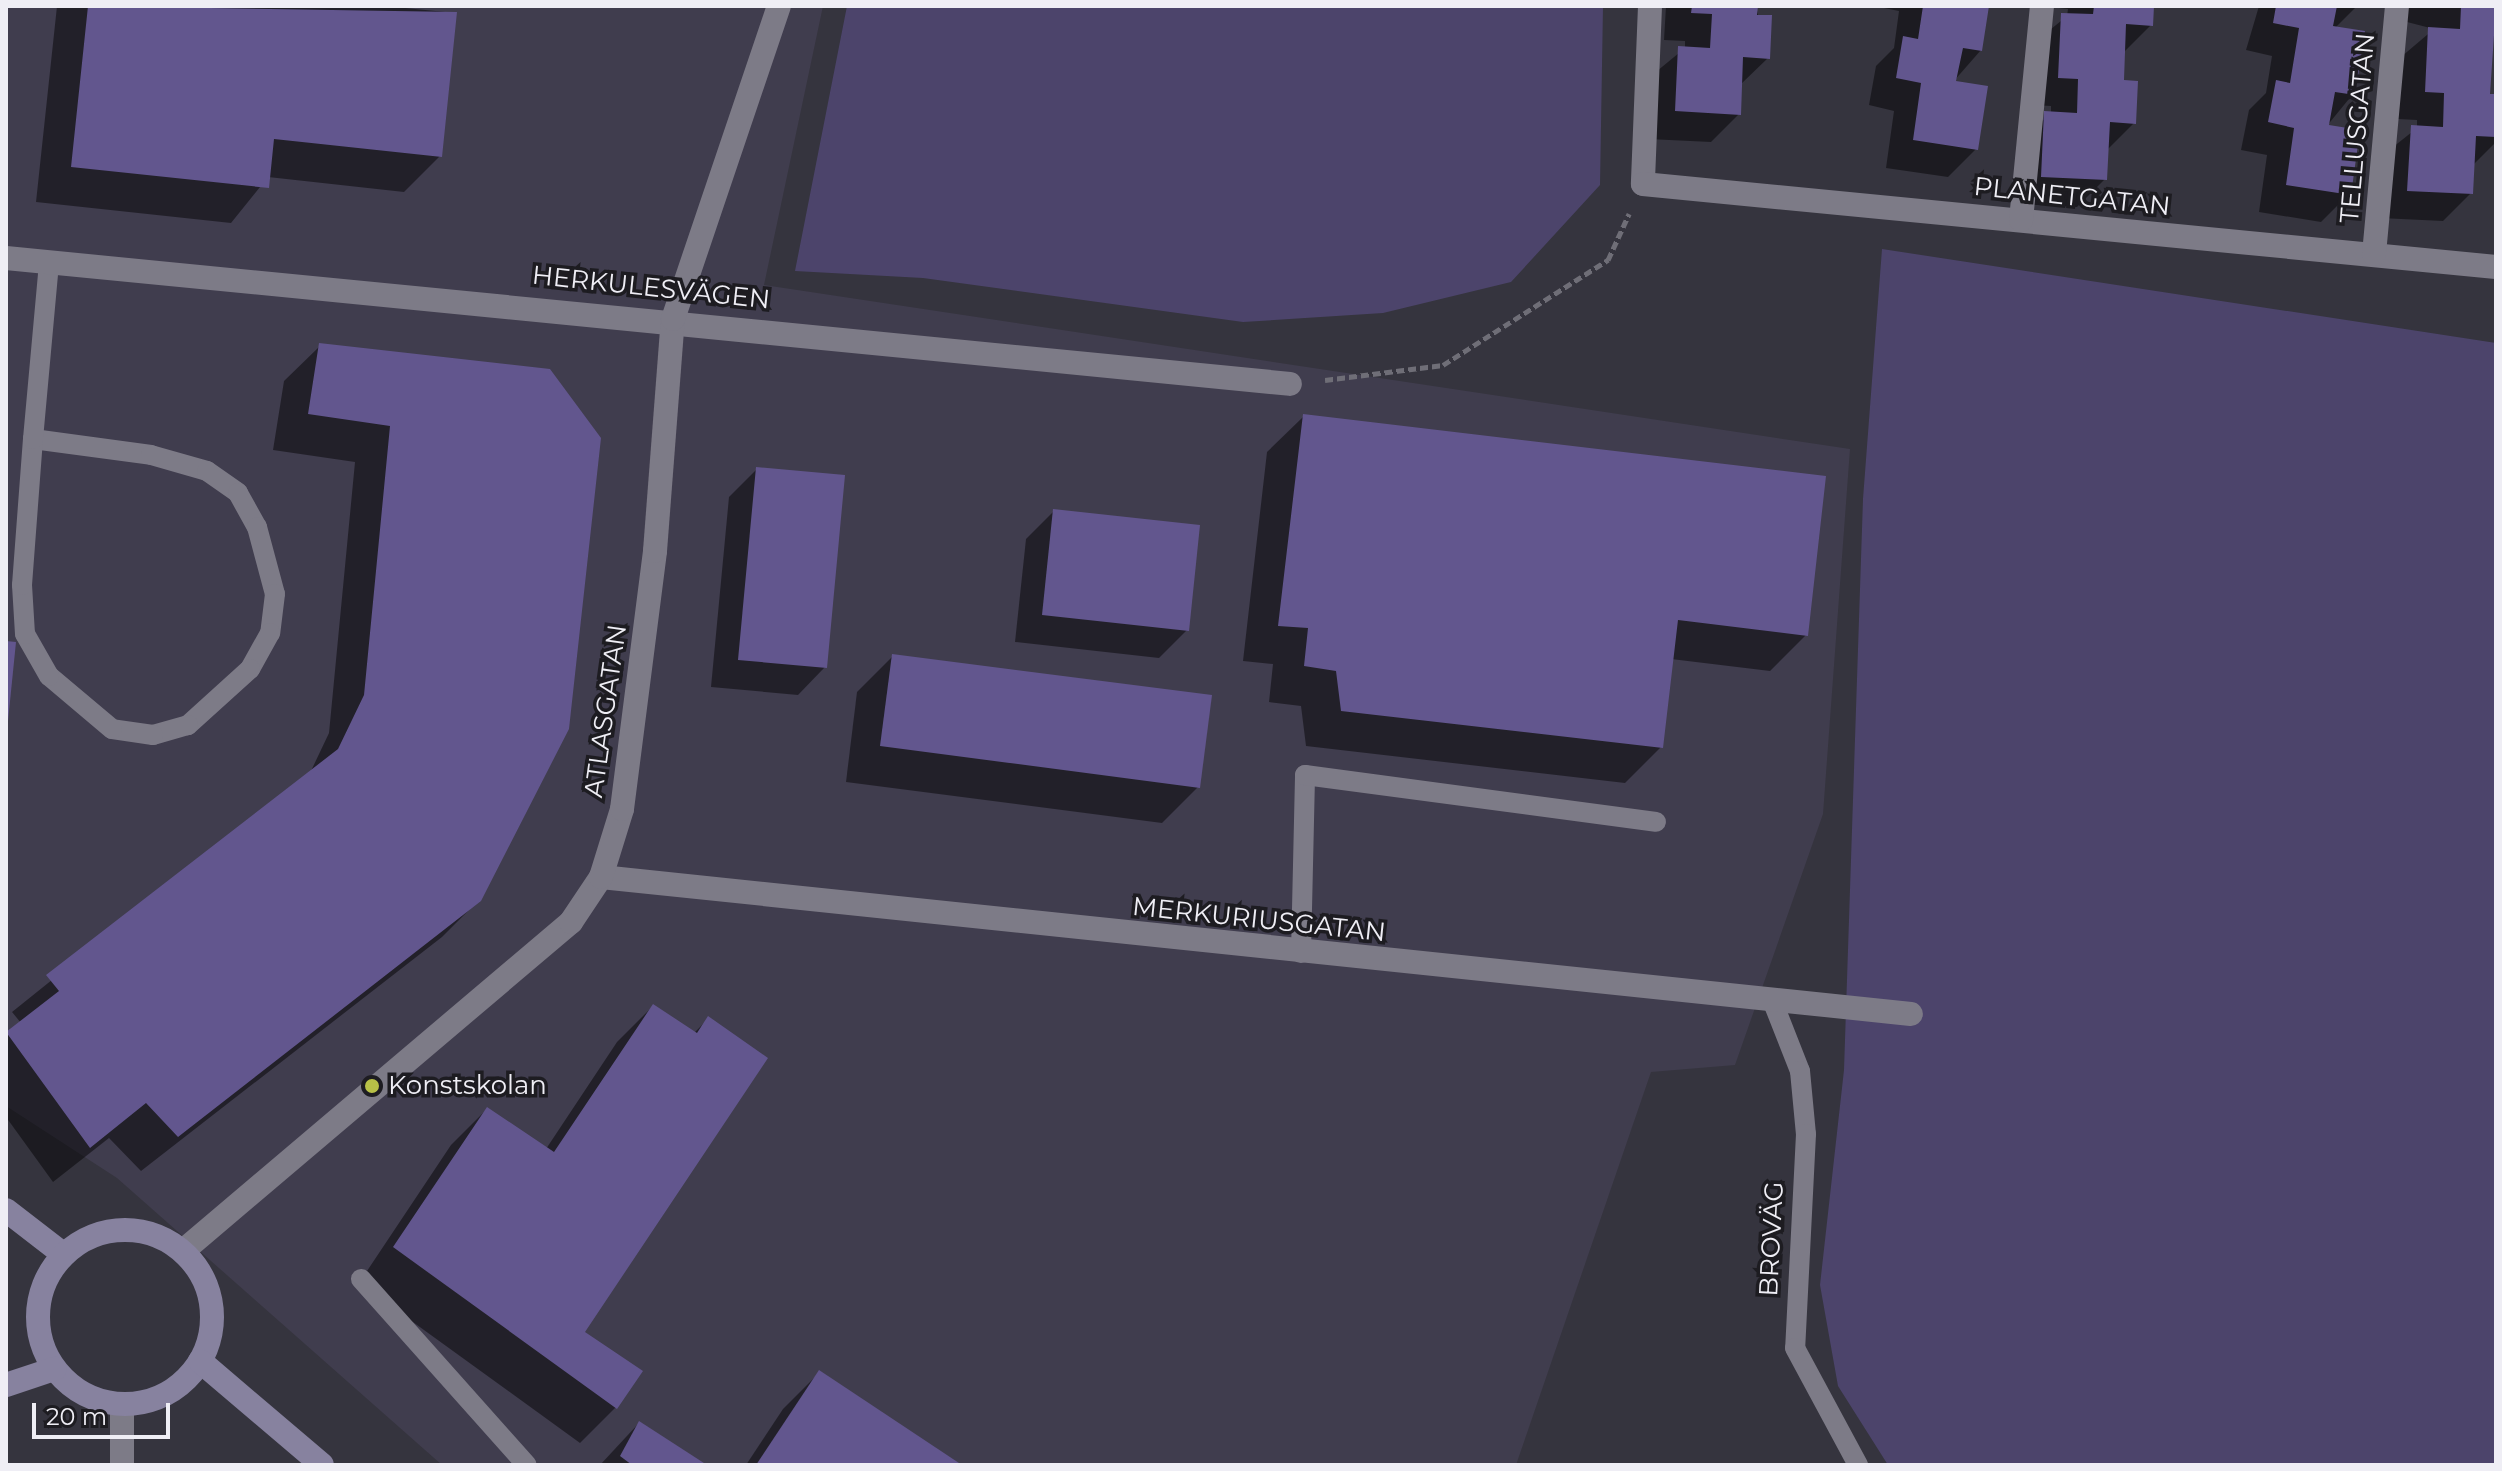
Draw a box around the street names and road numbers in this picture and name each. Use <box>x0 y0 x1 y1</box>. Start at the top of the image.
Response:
street label: TELLUSGATAN <box>2334 32 2382 224</box>
street label: PLANETGATAN <box>1972 171 2172 223</box>
street label: HERKULESVÄGEN <box>530 260 772 316</box>
street label: ATLASGATAN <box>578 623 634 799</box>
street label: MERKURIUSGATAN <box>1131 891 1387 949</box>
street label: BROVÄG <box>1753 1181 1791 1297</box>

